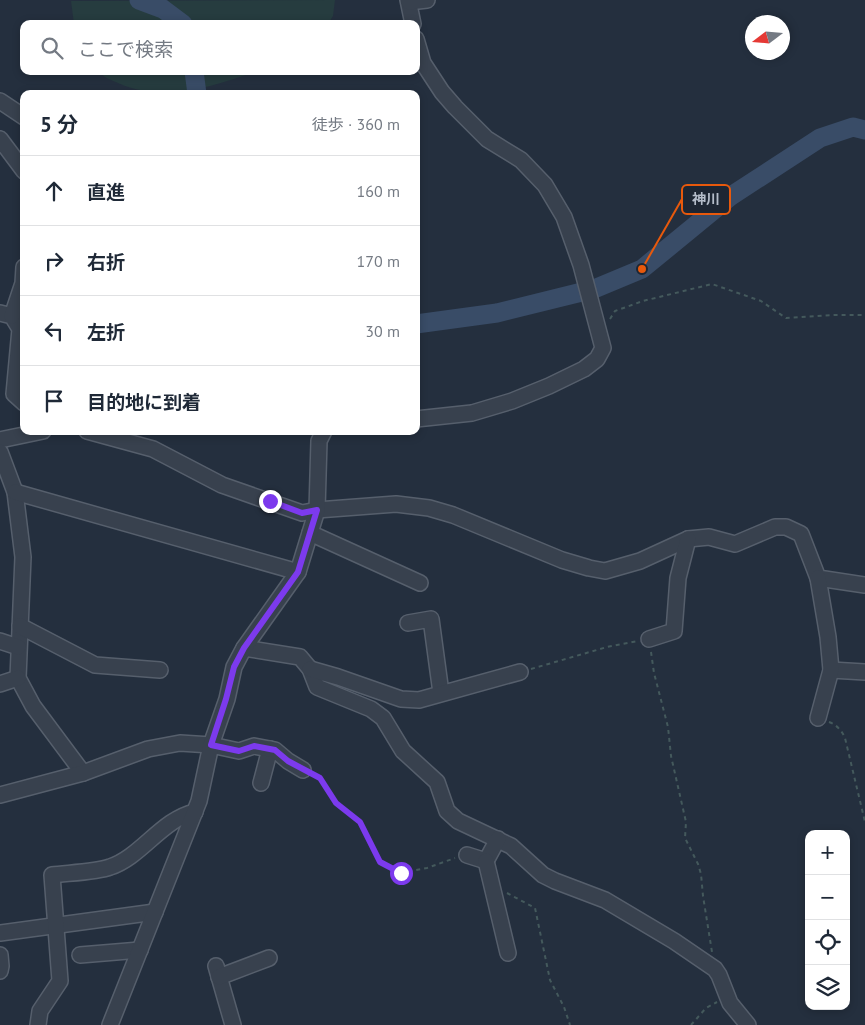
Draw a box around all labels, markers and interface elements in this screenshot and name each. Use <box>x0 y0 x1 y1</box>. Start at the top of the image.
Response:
north arrow <box>745 15 790 60</box>
search box <box>20 20 420 75</box>
icon: search <box>38 34 66 62</box>
text: ここで検索 <box>78 37 173 61</box>
text: 5 分 <box>40 111 78 138</box>
text: 徒歩 · 360 m <box>312 114 400 134</box>
icon: ahead <box>40 177 68 205</box>
text: 直進 <box>87 180 125 204</box>
text: 160 m <box>357 181 400 201</box>
callout: 神川 <box>682 185 730 214</box>
text: 神川 <box>692 190 720 208</box>
icon: right <box>40 247 68 275</box>
text: 右折 <box>87 250 125 274</box>
text: 170 m <box>357 251 400 271</box>
icon: left <box>40 317 68 345</box>
text: 左折 <box>87 320 125 344</box>
text: 30 m <box>365 321 400 341</box>
icon: arrive <box>40 387 68 415</box>
text: 目的地に到着 <box>87 390 201 414</box>
route end <box>259 490 282 513</box>
map controls <box>805 830 850 1010</box>
button: + <box>805 830 850 875</box>
route start <box>390 862 413 885</box>
button: − <box>805 875 850 920</box>
button: locate <box>805 920 850 965</box>
button: layers <box>805 965 850 1010</box>

